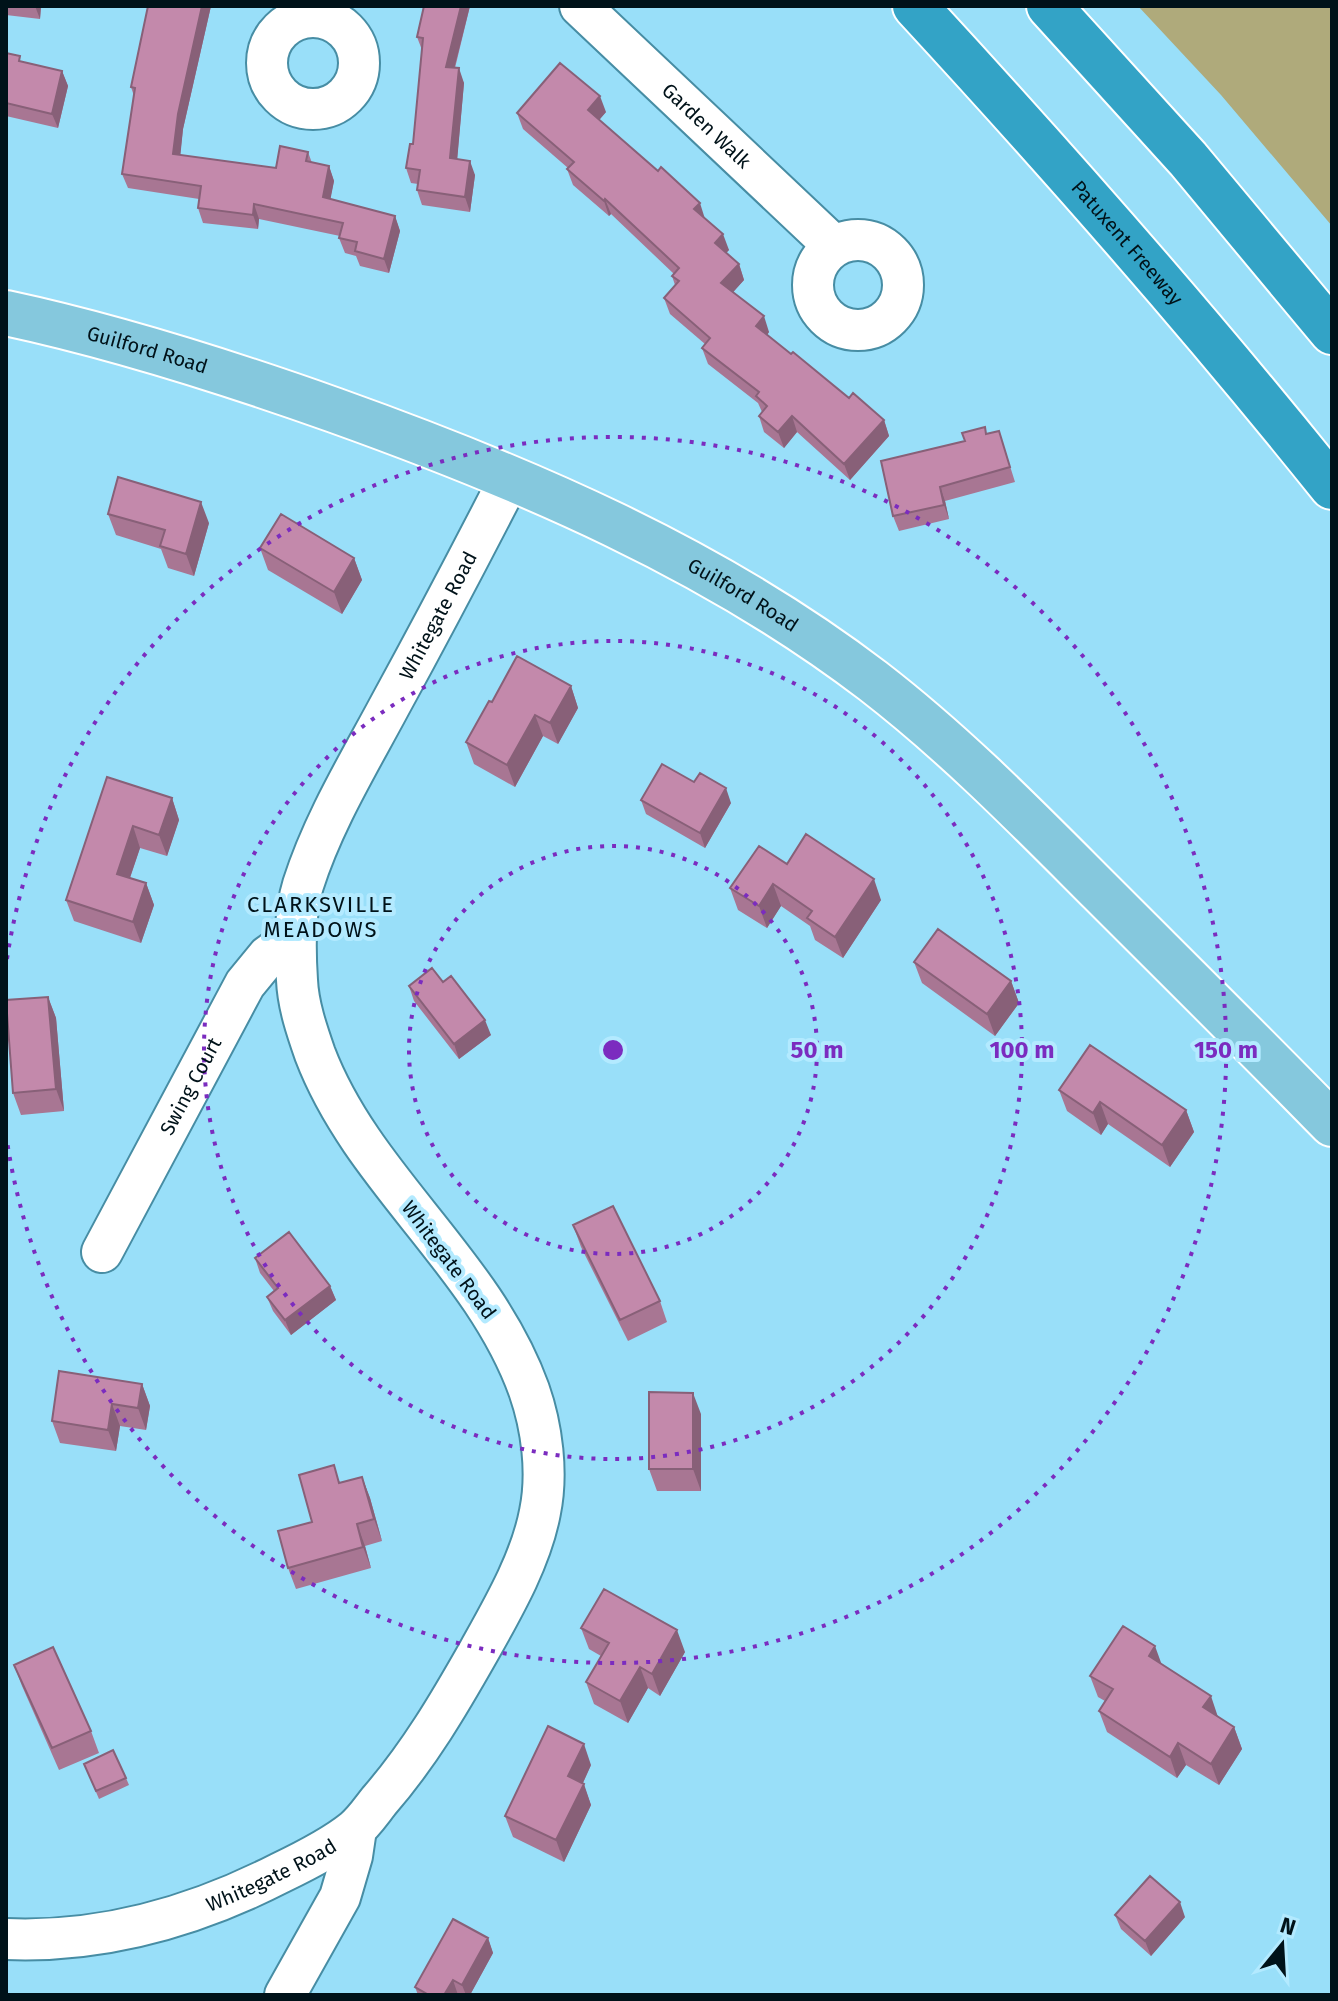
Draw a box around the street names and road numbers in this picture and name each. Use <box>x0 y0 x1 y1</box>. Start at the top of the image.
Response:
street label: Garden Walk <box>657 78 756 174</box>
street label: Patuxent Freeway <box>1066 175 1188 310</box>
street label: Guilford Road <box>84 321 211 379</box>
street label: Whitegate Road <box>394 547 482 684</box>
street label: Guilford Road <box>684 553 803 637</box>
street label: Swing Court <box>155 1032 227 1139</box>
street label: Whitegate Road <box>397 1196 501 1324</box>
street label: Whitegate Road <box>203 1834 341 1917</box>

